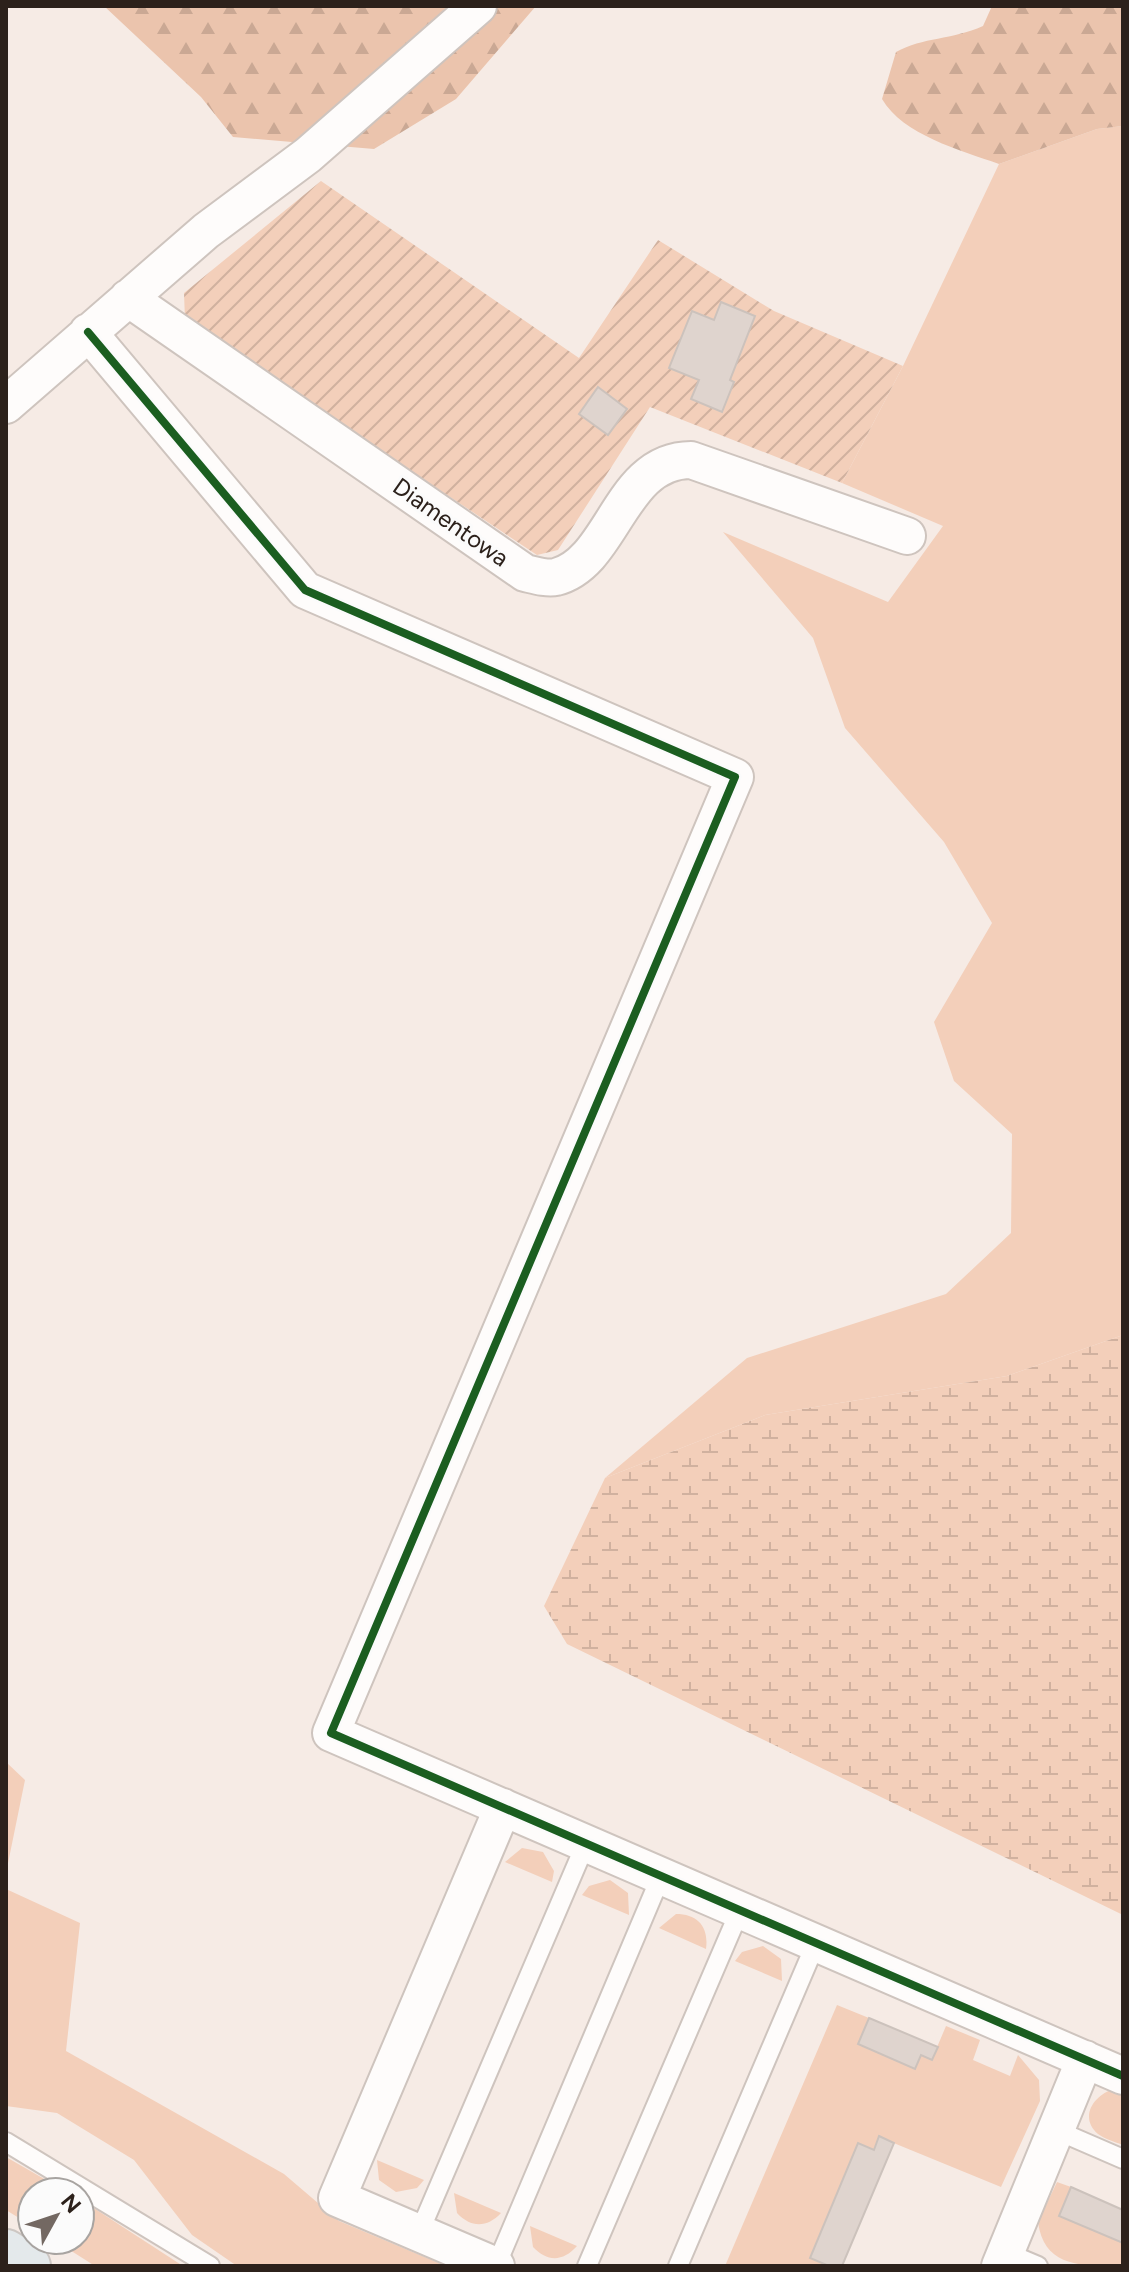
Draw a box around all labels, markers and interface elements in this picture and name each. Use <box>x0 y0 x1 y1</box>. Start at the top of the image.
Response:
street label: Diamentowa <box>388 472 514 572</box>
north arrow <box>16 2176 96 2256</box>
text: N <box>55 2188 87 2219</box>

